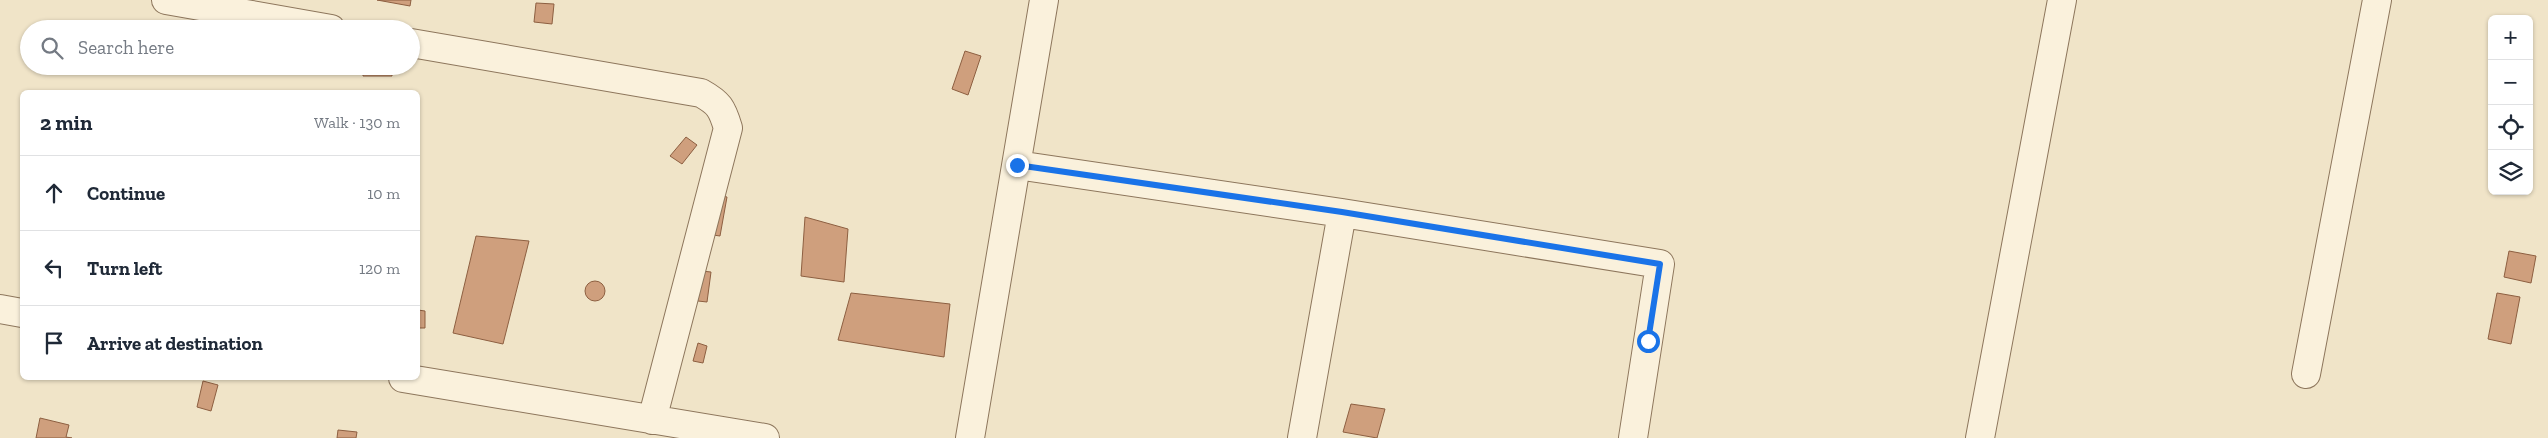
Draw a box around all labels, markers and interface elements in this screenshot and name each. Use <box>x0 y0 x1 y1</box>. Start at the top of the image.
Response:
map controls <box>2488 15 2533 195</box>
button: + <box>2488 15 2533 60</box>
search box <box>20 20 420 75</box>
icon: search <box>38 34 66 62</box>
text: Search here <box>78 36 174 59</box>
button: − <box>2488 60 2533 105</box>
button: locate <box>2488 105 2533 150</box>
text: 2 min <box>40 110 92 135</box>
text: Walk · 130 m <box>314 113 400 132</box>
button: layers <box>2488 150 2533 195</box>
route end <box>1006 154 1029 177</box>
icon: ahead <box>40 179 68 207</box>
text: Continue <box>87 182 165 205</box>
text: 10 m <box>367 184 400 203</box>
icon: left <box>40 254 68 282</box>
text: Turn left <box>87 257 162 280</box>
text: 120 m <box>359 259 400 278</box>
icon: arrive <box>40 329 68 357</box>
route start <box>1637 330 1660 353</box>
text: Arrive at destination <box>87 332 263 355</box>

